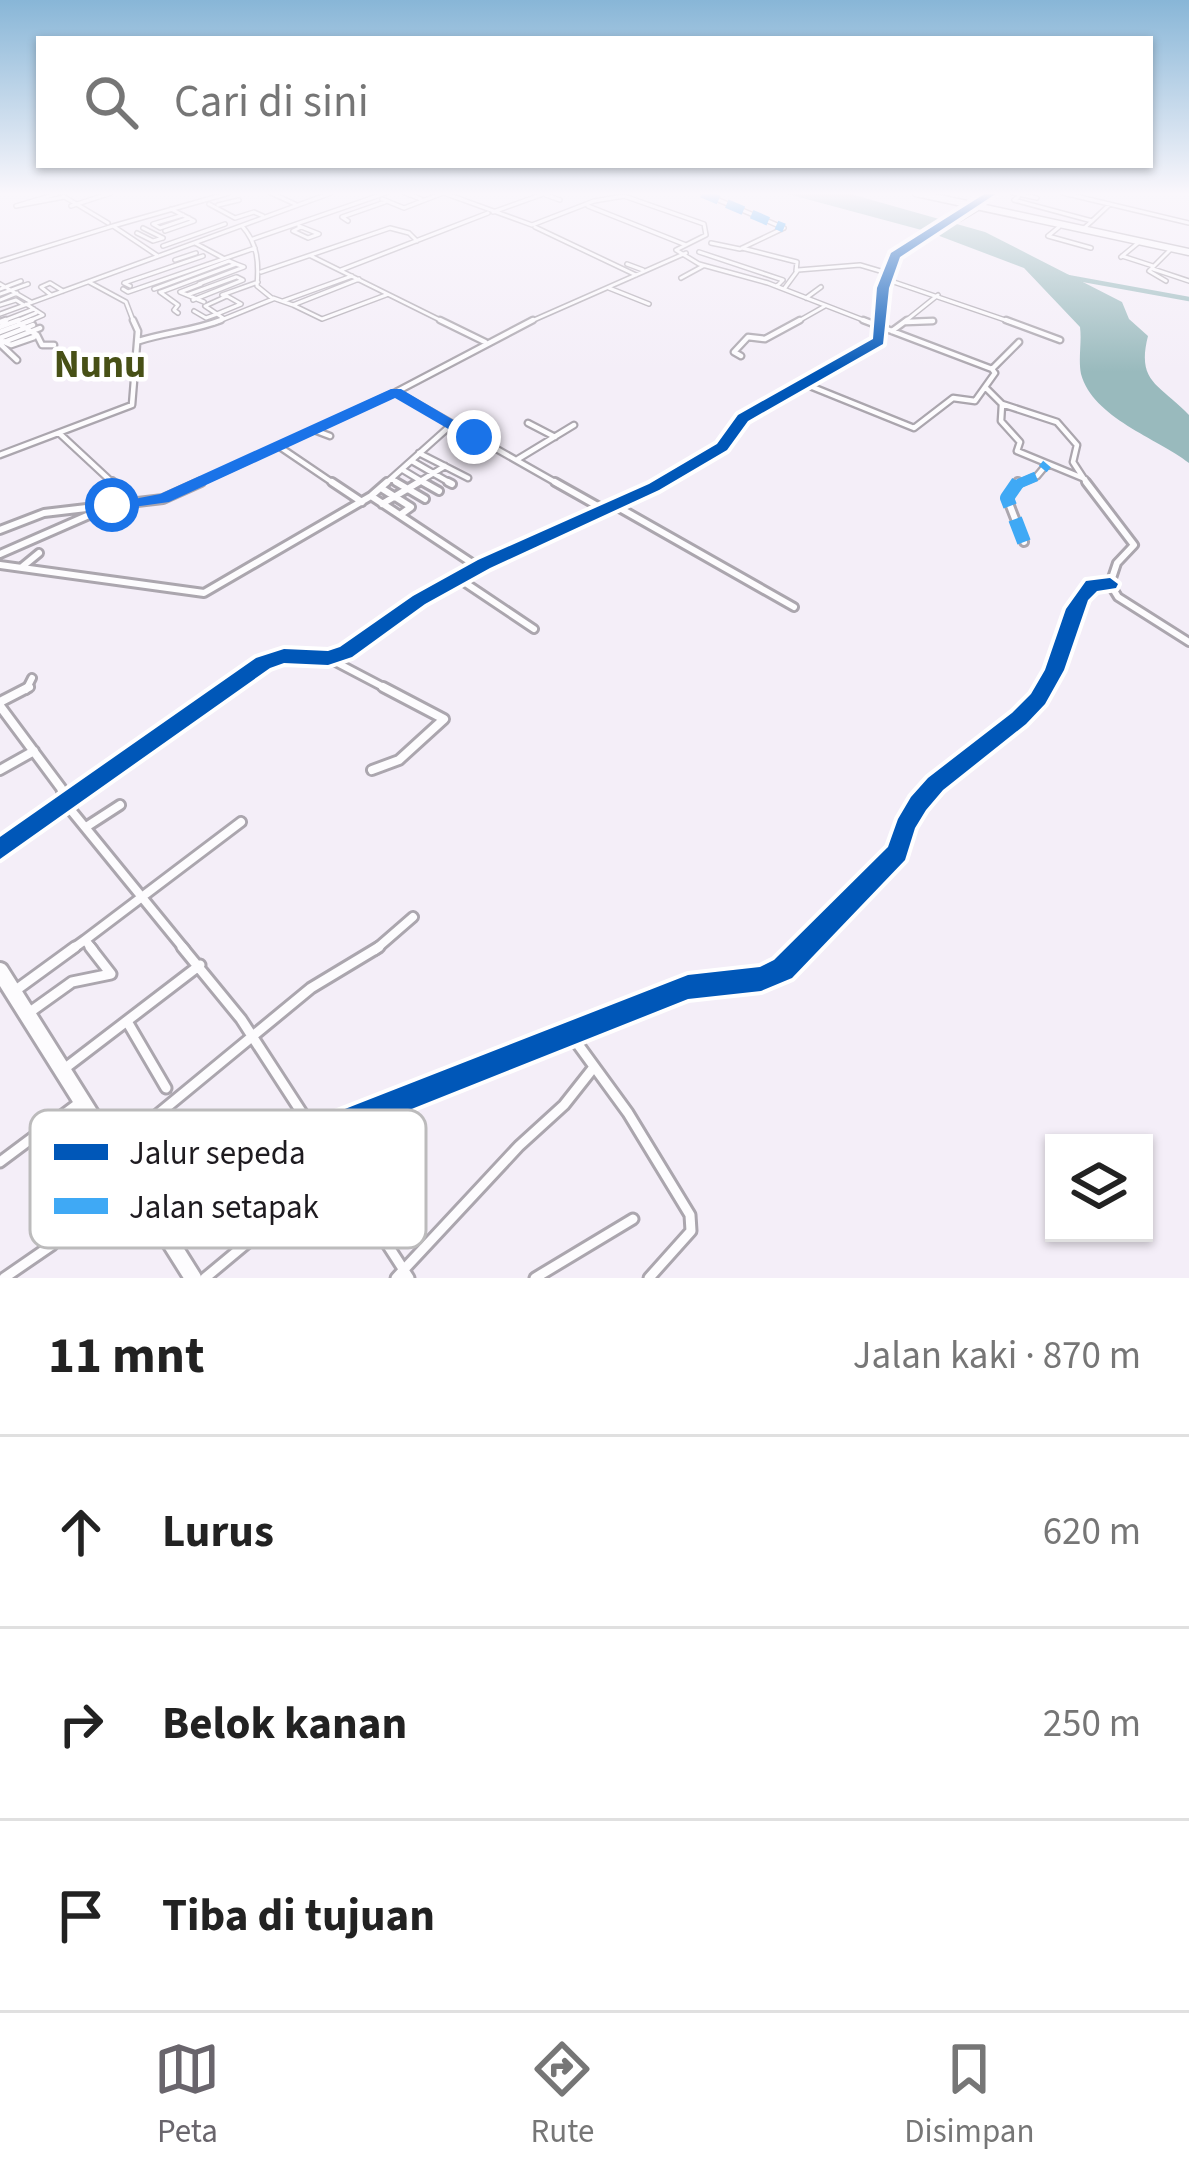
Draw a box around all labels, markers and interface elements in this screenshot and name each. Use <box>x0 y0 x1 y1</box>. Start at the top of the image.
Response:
search box <box>36 36 1153 168</box>
icon: search <box>78 69 144 135</box>
text: Cari di sini <box>174 70 369 134</box>
district label: Nunu <box>54 337 146 393</box>
route end <box>447 410 501 464</box>
route start <box>85 478 139 532</box>
legend <box>30 1110 426 1248</box>
text: Jalur sepeda <box>129 1130 306 1177</box>
map controls <box>1045 1134 1153 1242</box>
button: layers <box>1045 1134 1153 1242</box>
text: Jalan setapak <box>129 1184 320 1231</box>
text: 11 mnt <box>48 1320 204 1392</box>
text: Jalan kaki · 870 m <box>853 1328 1141 1384</box>
icon: ahead <box>48 1499 114 1565</box>
text: Lurus <box>162 1500 274 1564</box>
text: 620 m <box>1043 1504 1141 1560</box>
icon: right <box>48 1691 114 1757</box>
text: Belok kanan <box>162 1692 407 1756</box>
text: 250 m <box>1043 1696 1141 1752</box>
icon: arrive <box>48 1883 114 1949</box>
text: Tiba di tujuan <box>162 1884 435 1948</box>
tab: Peta <box>154 2036 220 2155</box>
tab: Rute <box>529 2036 595 2155</box>
tab: Disimpan <box>904 2036 1035 2155</box>

